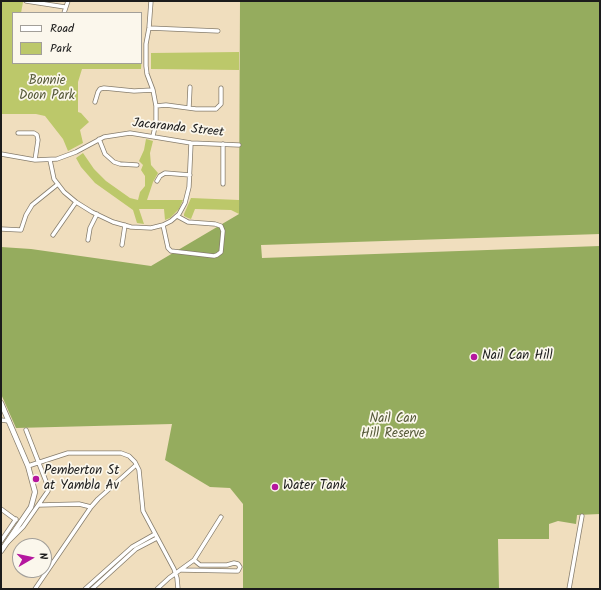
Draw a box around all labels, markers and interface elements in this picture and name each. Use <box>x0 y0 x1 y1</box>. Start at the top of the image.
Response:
legend <box>12 12 142 64</box>
text: Road <box>50 19 74 38</box>
text: Park <box>50 39 72 58</box>
park label: Bonnie Doon Park <box>19 74 75 105</box>
street label: Jacaranda Street <box>131 116 225 142</box>
place label: Nail Can Hill <box>482 349 553 365</box>
marker: Nail Can Hill <box>469 352 479 362</box>
park label: Nail Can Hill Reserve <box>361 412 425 443</box>
place label: Pemberton St at Yambla Av <box>44 464 119 495</box>
marker: Pemberton St at Yambla Av <box>31 474 41 484</box>
place label: Water Tank <box>283 479 346 495</box>
marker: Water Tank <box>270 482 280 492</box>
north arrow <box>12 538 52 578</box>
text: N <box>33 551 52 561</box>

